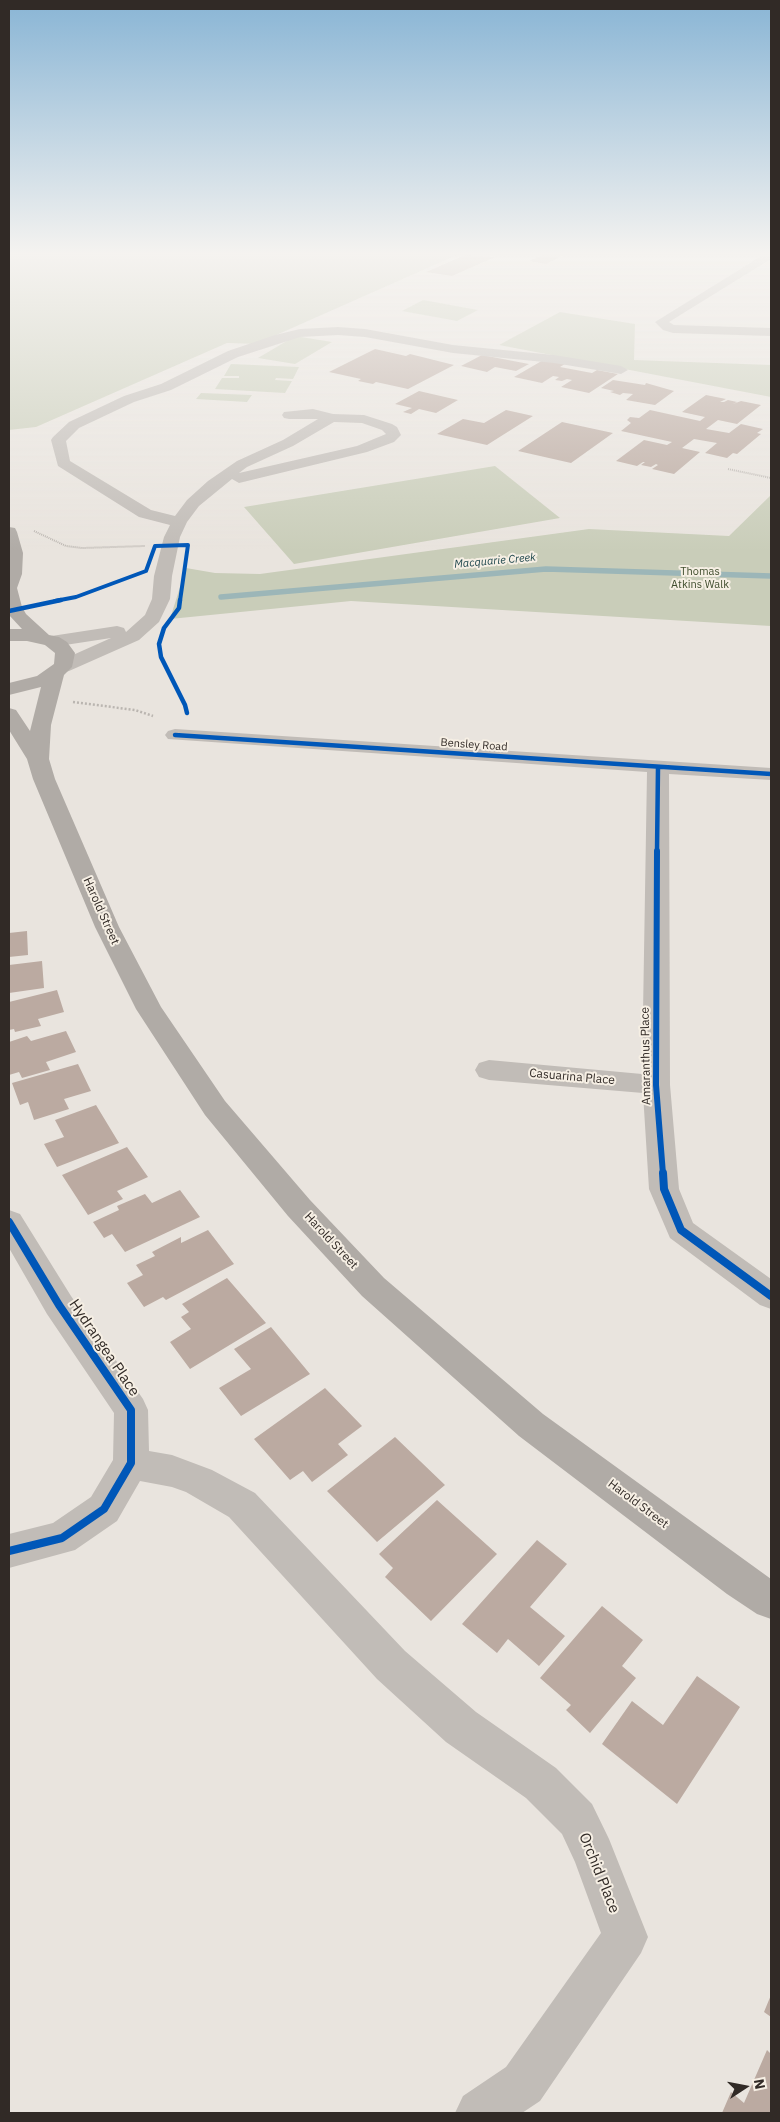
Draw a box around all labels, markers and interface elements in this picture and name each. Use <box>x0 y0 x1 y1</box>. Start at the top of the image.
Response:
water label: Macquarie Creek <box>454 551 536 571</box>
park label: Thomas Atkins Walk <box>671 565 729 591</box>
street label: Bensley Road <box>440 736 508 754</box>
street label: Harold Street <box>80 875 122 947</box>
street label: Amaranthus Place <box>638 1007 654 1105</box>
street label: Casuarina Place <box>529 1066 615 1088</box>
street label: Harold Street <box>301 1210 361 1272</box>
street label: Hydrangea Place <box>65 1296 143 1400</box>
street label: Harold Street <box>605 1477 671 1531</box>
street label: Orchid Place <box>575 1830 623 1916</box>
north arrow <box>720 2062 770 2112</box>
text: N <box>750 2077 770 2091</box>

